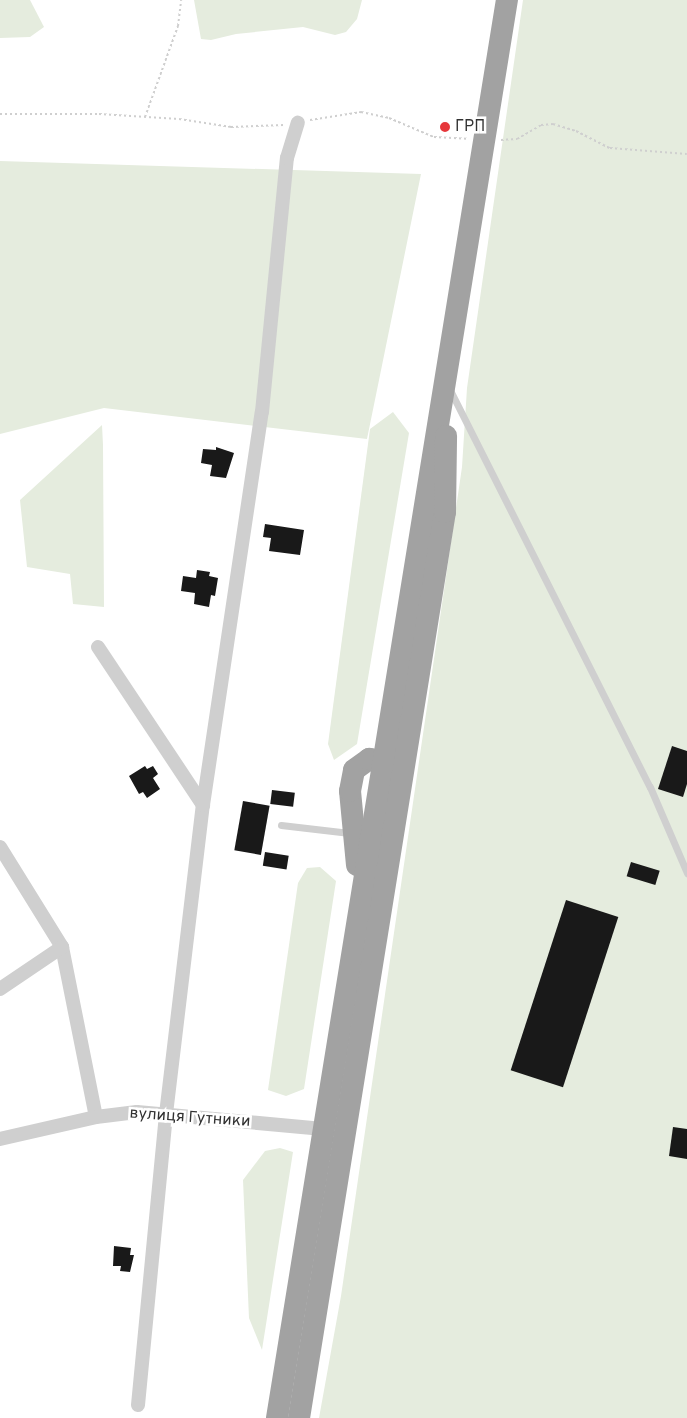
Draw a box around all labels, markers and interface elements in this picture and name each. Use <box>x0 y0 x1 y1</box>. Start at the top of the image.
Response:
place label: ГРП <box>455 117 485 137</box>
marker: ГРП <box>439 121 451 133</box>
street label: вулиця Гутники <box>129 1104 251 1132</box>

